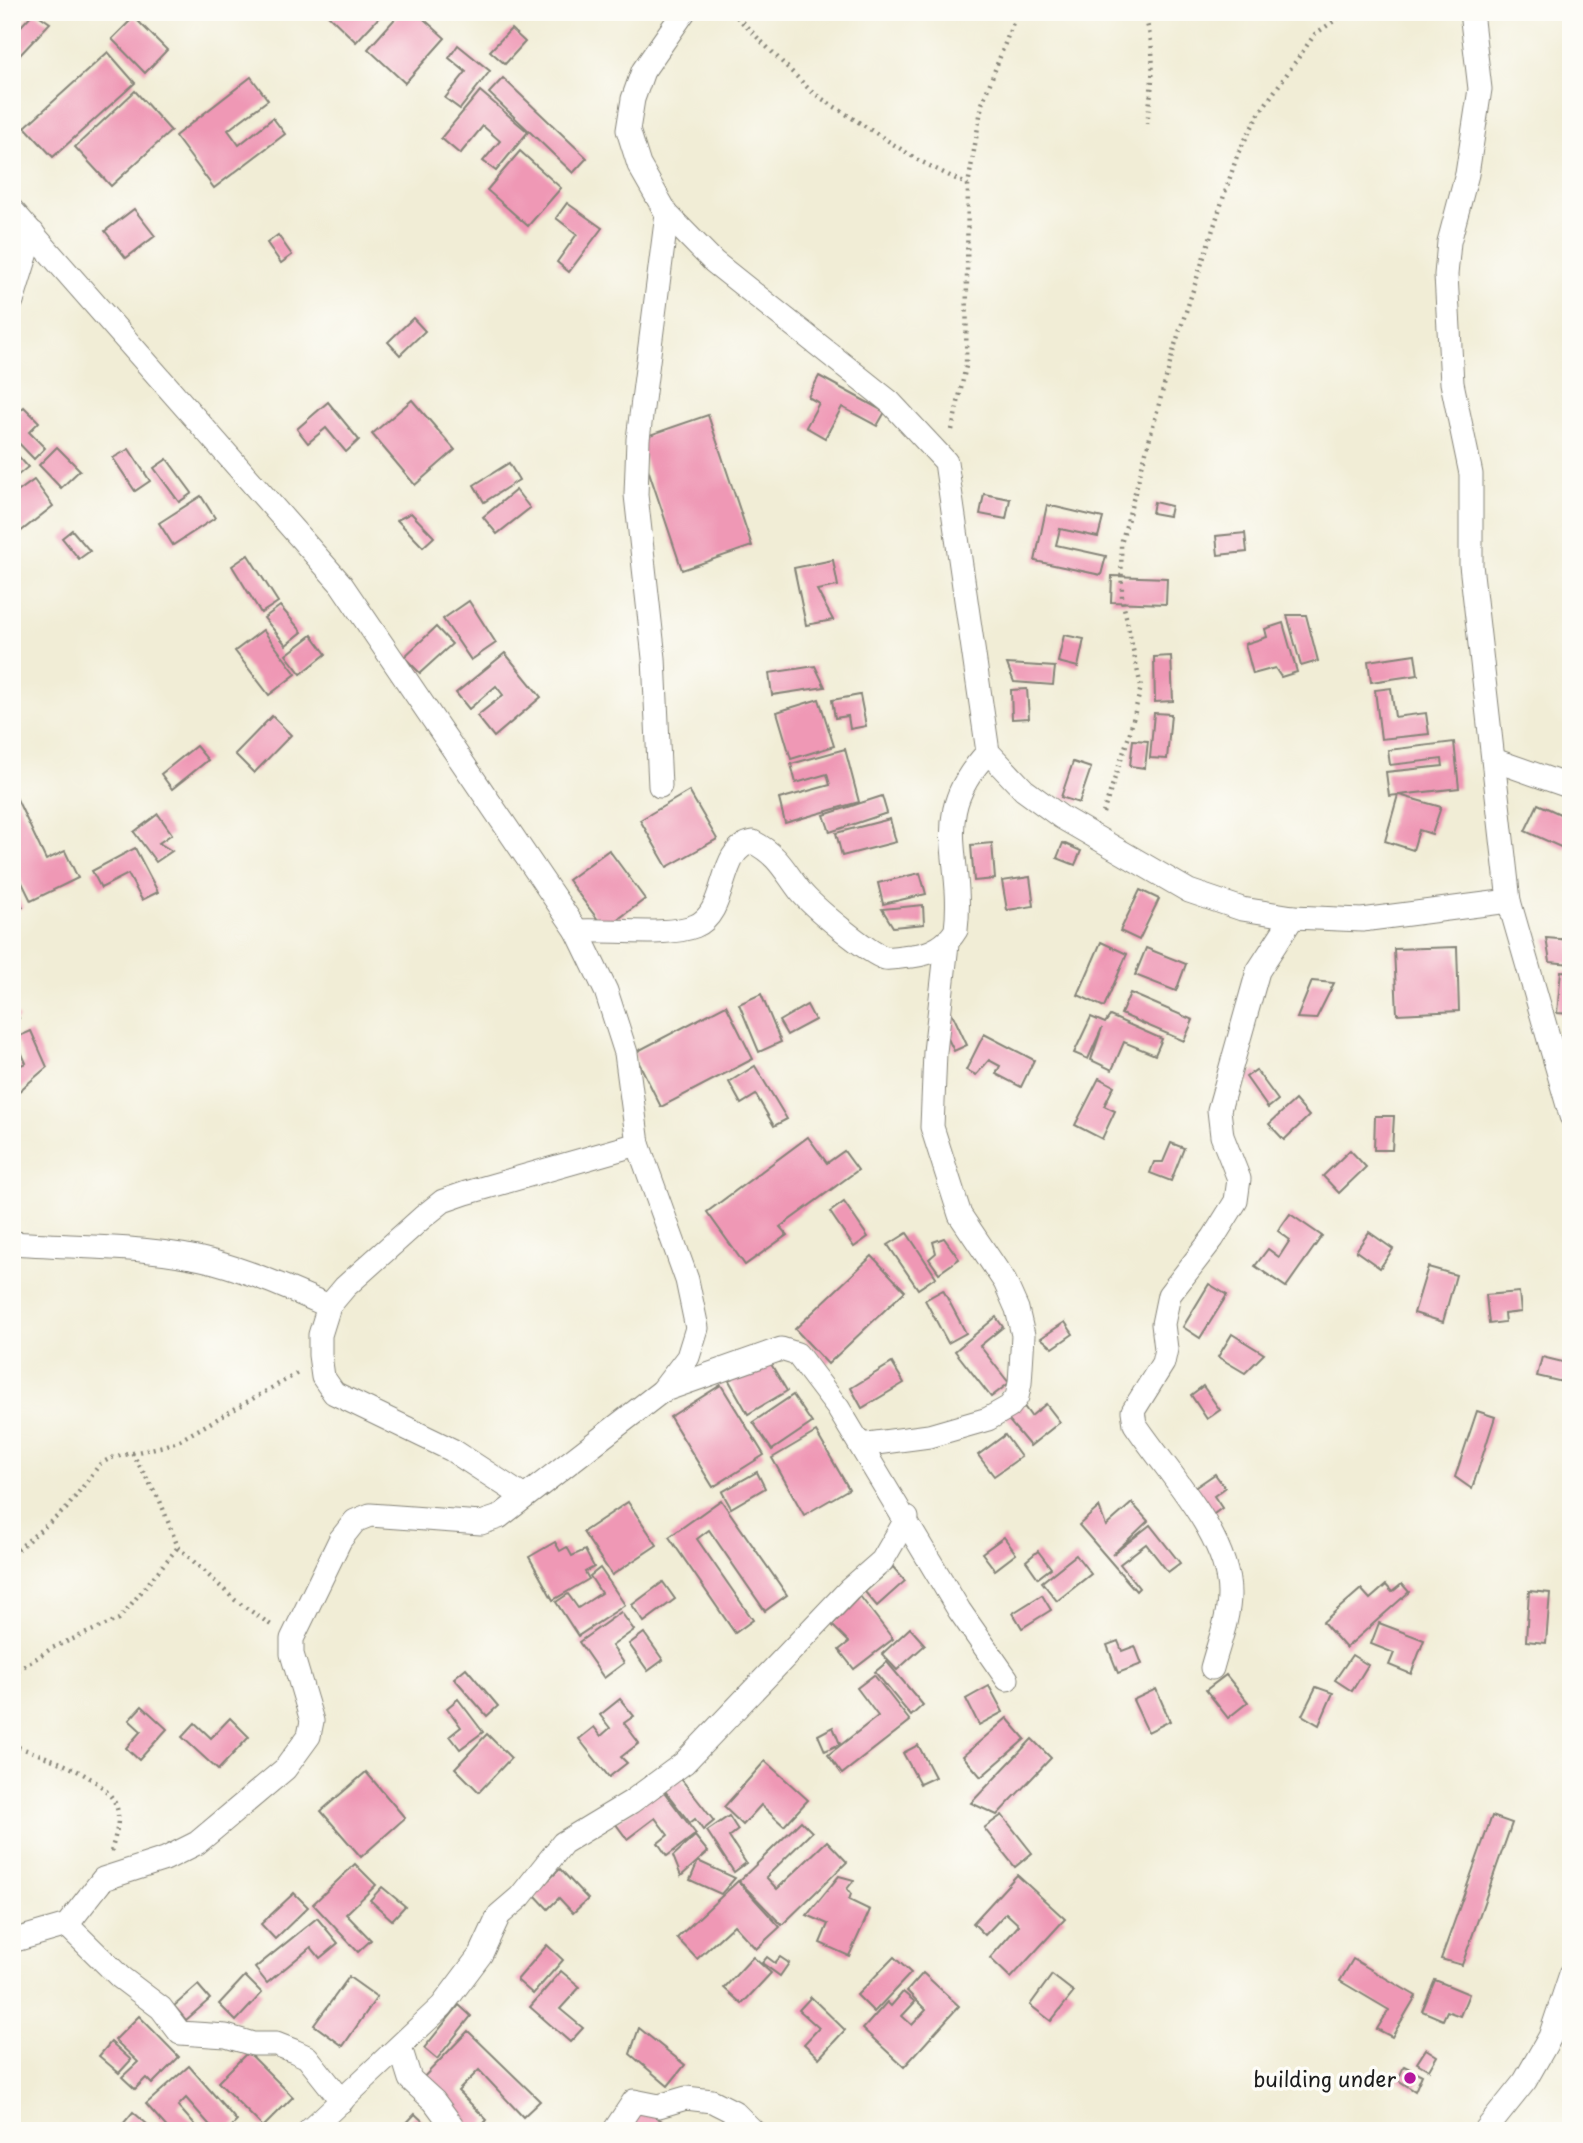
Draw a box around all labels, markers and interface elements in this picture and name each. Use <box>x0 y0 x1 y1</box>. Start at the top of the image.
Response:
place label: building under <box>1253 2062 1396 2094</box>
marker: building under <box>1402 2070 1418 2086</box>

